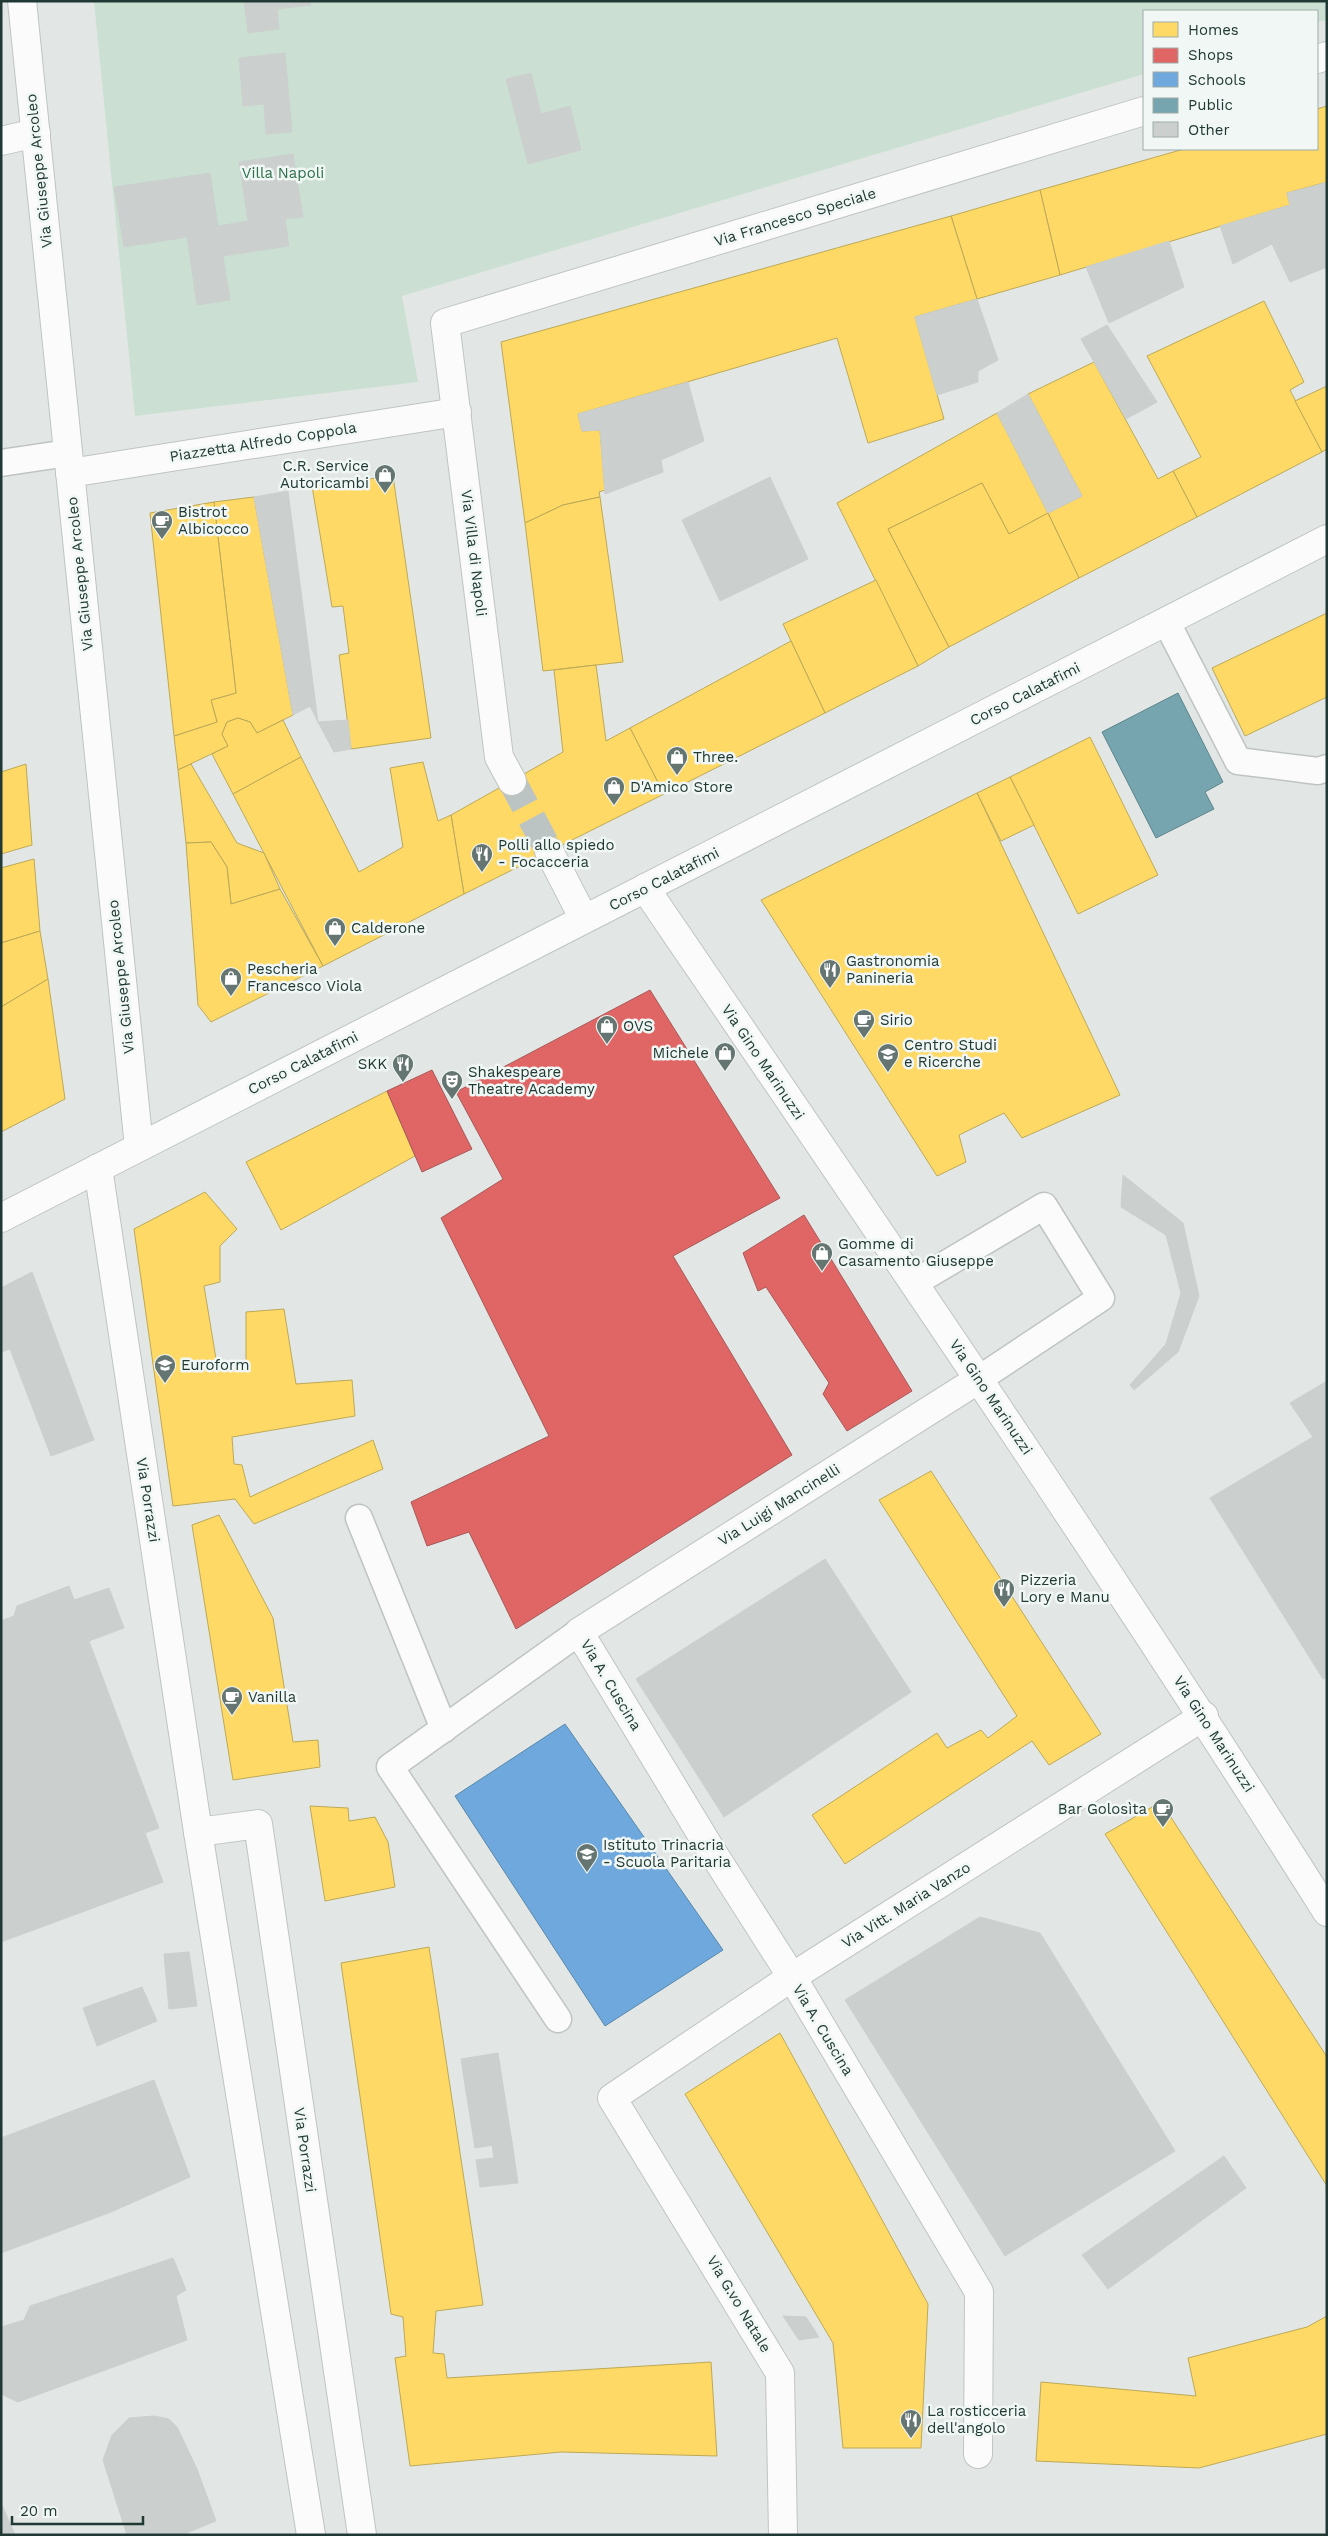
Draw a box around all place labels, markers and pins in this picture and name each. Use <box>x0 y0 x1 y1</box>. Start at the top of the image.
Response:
place label: C.R. Service Autoricambi <box>280 457 369 492</box>
shop icon: C.R. Service Autoricambi <box>373 463 397 494</box>
place label: Bistrot Albicocco <box>178 503 249 538</box>
cafe icon: Bistrot Albicocco <box>150 509 174 540</box>
shop icon: Three. <box>665 745 689 776</box>
place label: Three. <box>693 748 738 766</box>
shop icon: D'Amico Store <box>602 775 626 806</box>
place label: D'Amico Store <box>630 778 733 796</box>
place label: Polli allo spiedo - Focacceria <box>498 836 614 871</box>
restaurant icon: Polli allo spiedo - Focacceria <box>470 842 494 873</box>
shop icon: Calderone <box>323 916 347 947</box>
place label: Calderone <box>351 919 425 937</box>
place label: Gastronomia Panineria <box>846 952 940 987</box>
restaurant icon: Gastronomia Panineria <box>818 958 842 989</box>
place label: Pescheria Francesco Viola <box>247 960 362 995</box>
shop icon: Pescheria Francesco Viola <box>219 966 243 997</box>
cafe icon: Sirio <box>852 1008 876 1039</box>
place label: Sirio <box>880 1011 913 1029</box>
shop icon: OVS <box>595 1014 619 1045</box>
place label: OVS <box>623 1017 653 1035</box>
place label: Centro Studi e Ricerche <box>904 1036 997 1071</box>
shop icon: Michele <box>713 1041 737 1072</box>
school or university icon: Centro Studi e Ricerche <box>876 1042 900 1073</box>
place label: Michele <box>653 1044 709 1062</box>
restaurant icon: SKK <box>391 1052 415 1083</box>
place label: SKK <box>358 1055 387 1073</box>
place label: Shakespeare Theatre Academy <box>468 1063 595 1098</box>
theatre icon: Shakespeare Theatre Academy <box>440 1069 464 1100</box>
place label: Gomme di Casamento Giuseppe <box>838 1235 994 1270</box>
shop icon: Gomme di Casamento Giuseppe <box>810 1241 834 1272</box>
school or university icon: Euroform <box>153 1353 177 1384</box>
place label: Euroform <box>181 1356 249 1374</box>
place label: Pizzeria Lory e Manu <box>1020 1571 1110 1606</box>
restaurant icon: Pizzeria Lory e Manu <box>992 1577 1016 1608</box>
cafe icon: Vanilla <box>220 1685 244 1716</box>
place label: Vanilla <box>248 1688 297 1706</box>
cafe icon: Bar Golosìta <box>1151 1797 1175 1828</box>
place label: Bar Golosìta <box>1058 1800 1148 1818</box>
place label: Istituto Trinacria - Scuola Paritaria <box>603 1836 732 1871</box>
school or university icon: Istituto Trinacria - Scuola Paritaria <box>575 1842 599 1873</box>
place label: La rosticceria dell'angolo <box>927 2402 1027 2437</box>
restaurant icon: La rosticceria dell'angolo <box>899 2408 923 2439</box>

